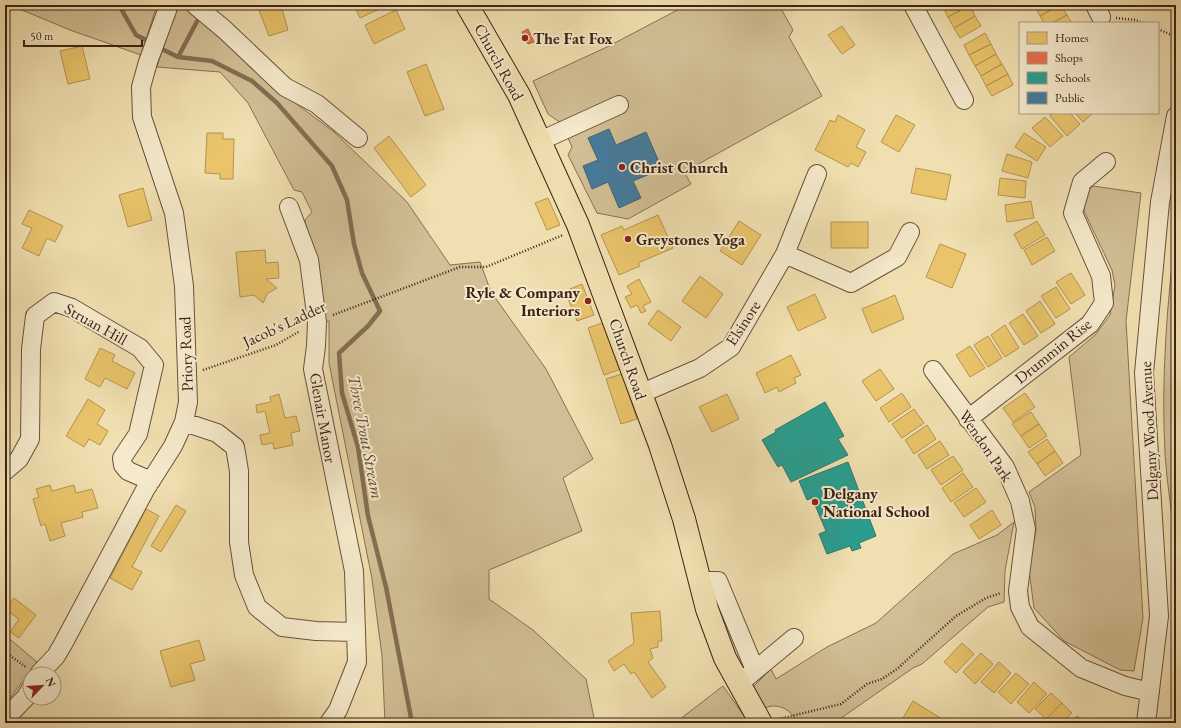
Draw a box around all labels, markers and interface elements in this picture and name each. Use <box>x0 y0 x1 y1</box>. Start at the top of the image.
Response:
street label: Church Road <box>469 20 529 105</box>
scale bar <box>24 22 142 48</box>
legend <box>1019 22 1159 114</box>
text: 50 m <box>30 28 54 44</box>
place label: The Fat Fox <box>533 28 613 49</box>
text: Homes <box>1055 30 1089 46</box>
marker: The Fat Fox <box>520 33 530 43</box>
text: Shops <box>1055 50 1083 66</box>
text: Schools <box>1055 70 1090 86</box>
text: Public <box>1055 90 1085 106</box>
place label: Christ Church <box>630 157 728 178</box>
marker: Christ Church <box>617 162 627 172</box>
place label: Greystones Yoga <box>636 229 746 250</box>
marker: Greystones Yoga <box>623 234 633 244</box>
place label: Ryle & Company Interiors <box>466 282 580 321</box>
street label: Jacob's Ladder <box>237 295 329 353</box>
marker: Ryle & Company Interiors <box>583 296 593 306</box>
street label: Elsinore <box>721 296 765 350</box>
street label: Struan Hill <box>61 298 131 350</box>
street label: Drummin Rise <box>1010 314 1096 388</box>
street label: Priory Road <box>174 315 198 392</box>
street label: Church Road <box>604 315 652 403</box>
street label: Delgany Wood Avenue <box>1135 361 1163 501</box>
street label: Glenair Manor <box>305 371 341 465</box>
water label: Three Trout Stream <box>343 373 389 501</box>
street label: Wendon Park <box>954 406 1018 487</box>
place label: Delgany National School <box>823 483 930 522</box>
marker: Delgany National School <box>810 497 820 507</box>
north arrow <box>22 666 62 706</box>
text: N <box>43 675 59 689</box>

